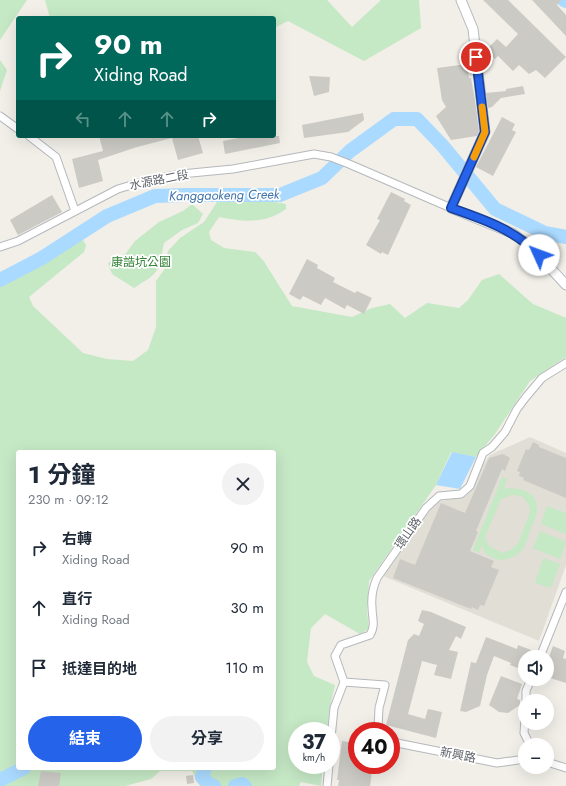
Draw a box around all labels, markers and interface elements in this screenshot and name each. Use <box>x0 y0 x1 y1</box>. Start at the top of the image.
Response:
text: 90 m <box>94 24 163 65</box>
icon: right <box>28 32 80 84</box>
pin <box>459 40 493 74</box>
icon: arrive <box>465 46 487 68</box>
text: Xiding Road <box>94 62 188 88</box>
icon: left <box>72 108 94 130</box>
icon: ahead <box>114 108 136 130</box>
icon: ahead <box>156 108 178 130</box>
icon: right <box>198 108 220 130</box>
street label: 水源路二段 <box>128 165 190 195</box>
water label: Kanggaokeng Creek <box>169 185 280 205</box>
position arrow <box>518 234 560 276</box>
park label: 康誥坑公園 <box>111 253 171 271</box>
text: 1 分鐘 <box>28 457 95 492</box>
button: close <box>222 463 264 505</box>
text: 230 m · 09:12 <box>28 490 108 509</box>
street label: 環山路 <box>390 513 426 553</box>
text: 右轉 <box>62 528 92 550</box>
icon: right <box>28 537 50 559</box>
text: 90 m <box>230 537 264 559</box>
text: Xiding Road <box>62 550 130 569</box>
text: 直行 <box>62 588 92 610</box>
icon: ahead <box>28 597 50 619</box>
text: 30 m <box>231 597 264 619</box>
text: Xiding Road <box>62 610 130 629</box>
map controls <box>518 650 554 774</box>
button: sound <box>518 650 554 686</box>
icon: arrive <box>28 657 50 679</box>
text: 110 m <box>225 657 264 679</box>
text: 抵達目的地 <box>62 658 137 680</box>
button: + <box>518 694 554 730</box>
button: 結束 <box>28 716 142 762</box>
button: 分享 <box>150 716 264 762</box>
speed limit sign: 40 <box>348 722 400 774</box>
text: 37 <box>302 728 326 757</box>
button: − <box>518 738 554 774</box>
street label: 新興路 <box>439 743 477 767</box>
text: km/h <box>303 750 325 765</box>

